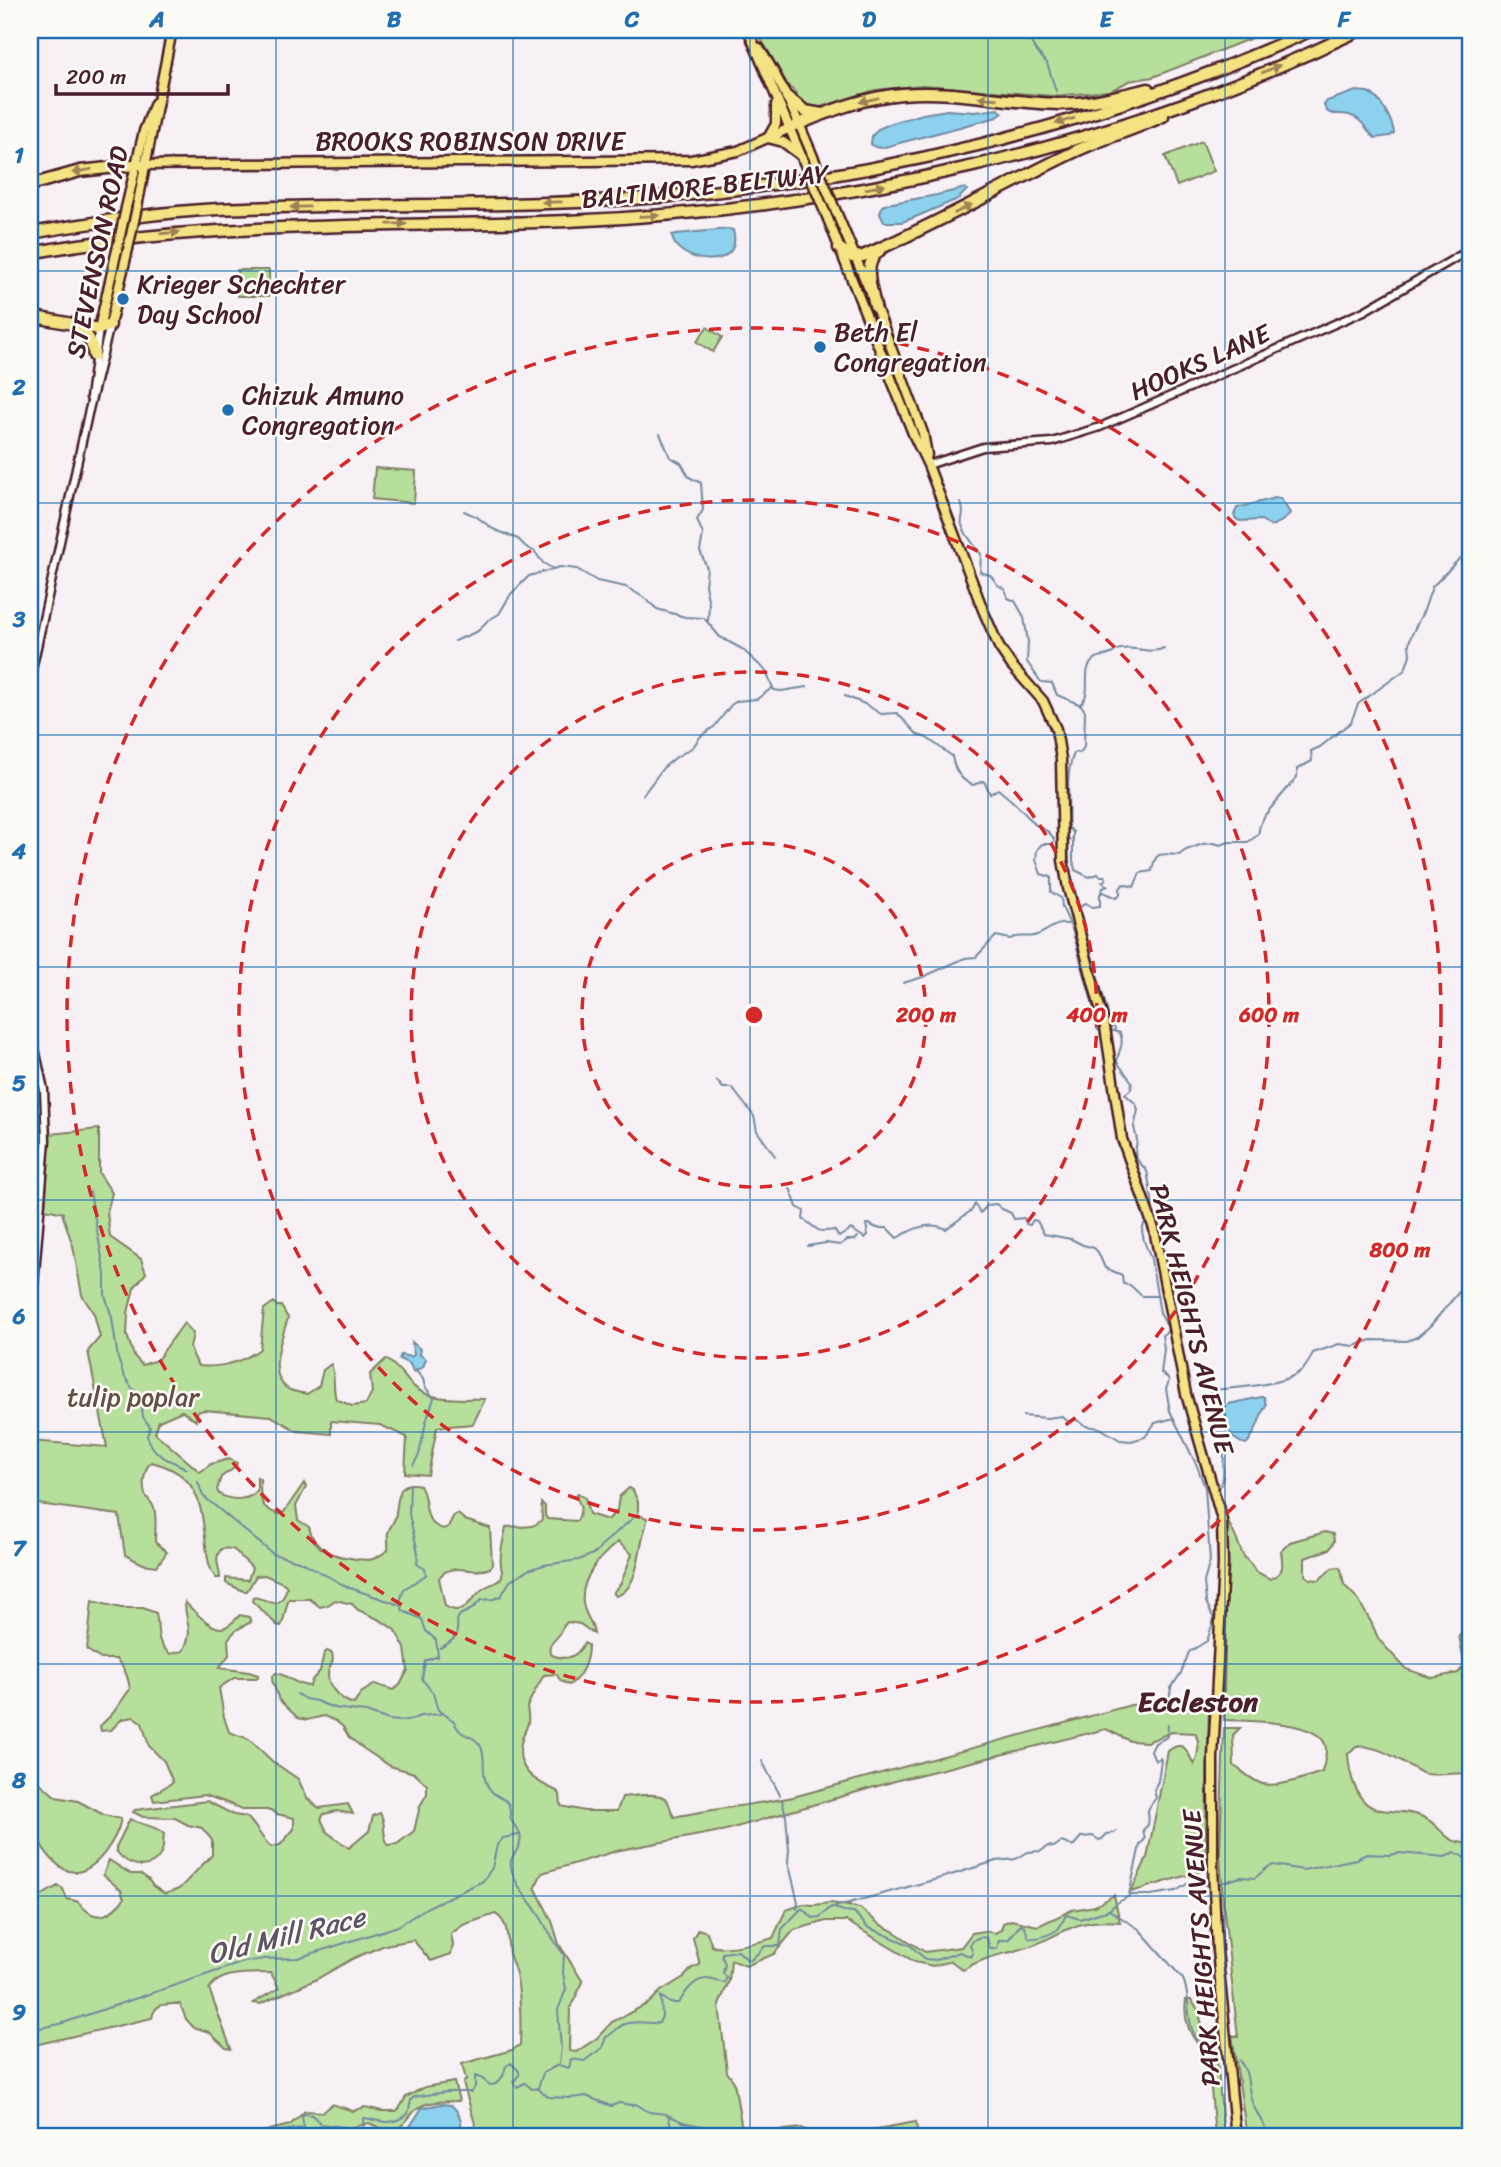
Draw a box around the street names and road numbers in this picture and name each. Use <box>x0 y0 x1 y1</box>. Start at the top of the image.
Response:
street label: BROOKS ROBINSON DRIVE <box>315 118 626 164</box>
street label: STEVENSON ROAD <box>52 141 142 362</box>
street label: BALTIMORE BELTWAY <box>579 150 833 222</box>
street label: HOOKS LANE <box>1122 310 1279 414</box>
street label: PARK HEIGHTS AVENUE <box>1136 1179 1248 1461</box>
street label: PARK HEIGHTS AVENUE <box>1168 1806 1234 2088</box>

